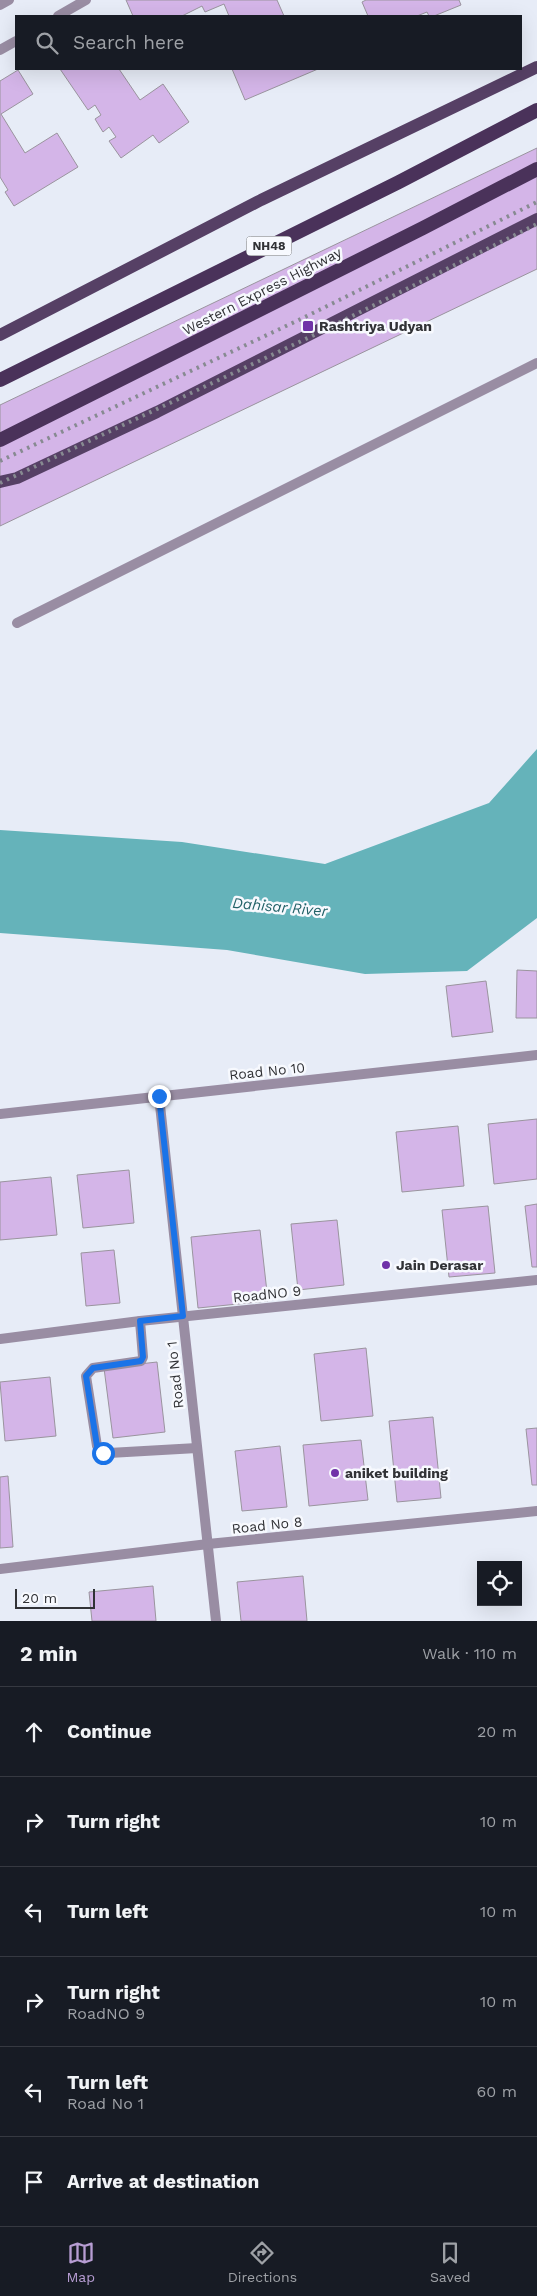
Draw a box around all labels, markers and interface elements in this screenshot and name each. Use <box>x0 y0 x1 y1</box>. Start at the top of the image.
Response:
search box <box>15 15 522 70</box>
icon: search <box>33 29 61 57</box>
text: Search here <box>73 31 184 54</box>
road number: NH48 <box>246 237 292 256</box>
street label: Western Express Highway <box>180 244 345 338</box>
place label: Rashtriya Udyan <box>319 318 432 334</box>
marker: Rashtriya Udyan <box>301 319 315 333</box>
water label: Dahisar River <box>232 894 329 920</box>
street label: Road No 10 <box>228 1059 306 1083</box>
route end <box>148 1085 171 1108</box>
place label: Jain Derasar <box>396 1257 483 1273</box>
marker: Jain Derasar <box>380 1259 392 1271</box>
street label: RoadNO 9 <box>232 1282 302 1306</box>
street label: Road No 1 <box>164 1341 186 1409</box>
route start <box>92 1442 115 1465</box>
place label: aniket building <box>345 1465 448 1481</box>
marker: aniket building <box>329 1467 341 1479</box>
street label: Road No 8 <box>231 1513 303 1537</box>
map controls <box>477 1561 522 1606</box>
button: locate <box>477 1561 522 1606</box>
scale bar <box>15 1586 95 1609</box>
text: 20 m <box>22 1590 57 1606</box>
text: 2 min <box>20 1641 77 1666</box>
text: Walk · 110 m <box>422 1644 517 1663</box>
icon: ahead <box>20 1718 48 1746</box>
text: Continue <box>67 1720 151 1743</box>
text: 20 m <box>477 1722 517 1741</box>
icon: right <box>20 1808 48 1836</box>
text: Turn right <box>67 1810 160 1833</box>
text: 10 m <box>480 1812 517 1831</box>
icon: left <box>20 1898 48 1926</box>
text: Turn left <box>67 1900 148 1923</box>
text: 10 m <box>480 1902 517 1921</box>
text: Turn right <box>67 1981 160 2004</box>
icon: right <box>20 1988 48 2016</box>
text: 10 m <box>480 1992 517 2011</box>
text: RoadNO 9 <box>67 2004 145 2023</box>
text: Turn left <box>67 2071 148 2094</box>
icon: left <box>20 2078 48 2106</box>
text: 60 m <box>477 2082 517 2101</box>
text: Road No 1 <box>67 2094 144 2113</box>
icon: arrive <box>20 2168 48 2196</box>
text: Arrive at destination <box>67 2170 259 2193</box>
tab: Map <box>66 2239 95 2285</box>
tab: Directions <box>228 2239 297 2285</box>
tab: Saved <box>430 2239 471 2285</box>

